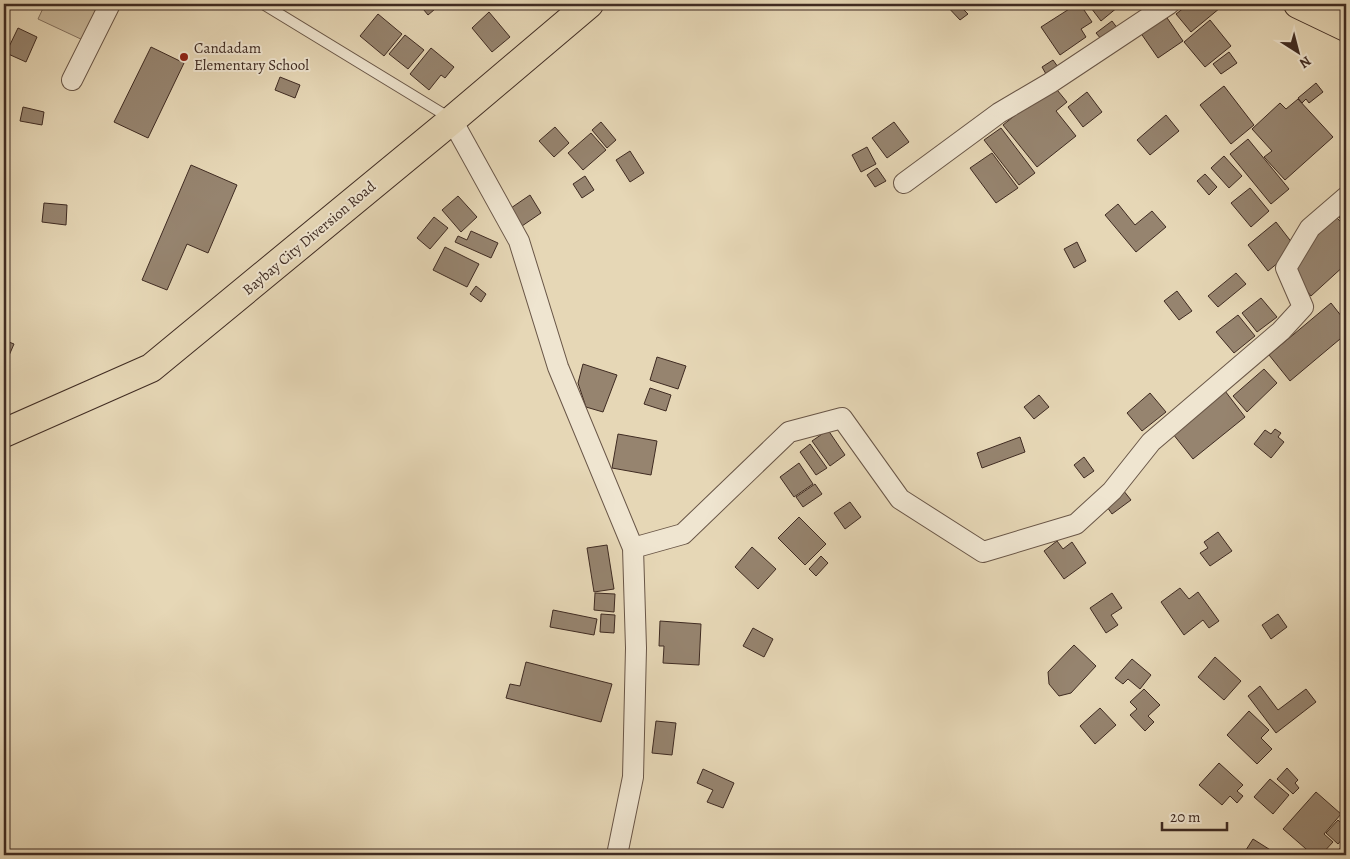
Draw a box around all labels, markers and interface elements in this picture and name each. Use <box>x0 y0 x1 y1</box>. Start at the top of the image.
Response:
north arrow <box>1272 28 1322 78</box>
place label: Candadam Elementary School <box>194 38 309 75</box>
marker: Candadam Elementary School <box>178 51 190 63</box>
text: N <box>1296 51 1315 73</box>
street label: Baybay City Diversion Road <box>238 176 381 300</box>
scale bar <box>1162 799 1228 831</box>
text: 20 m <box>1170 807 1201 827</box>

